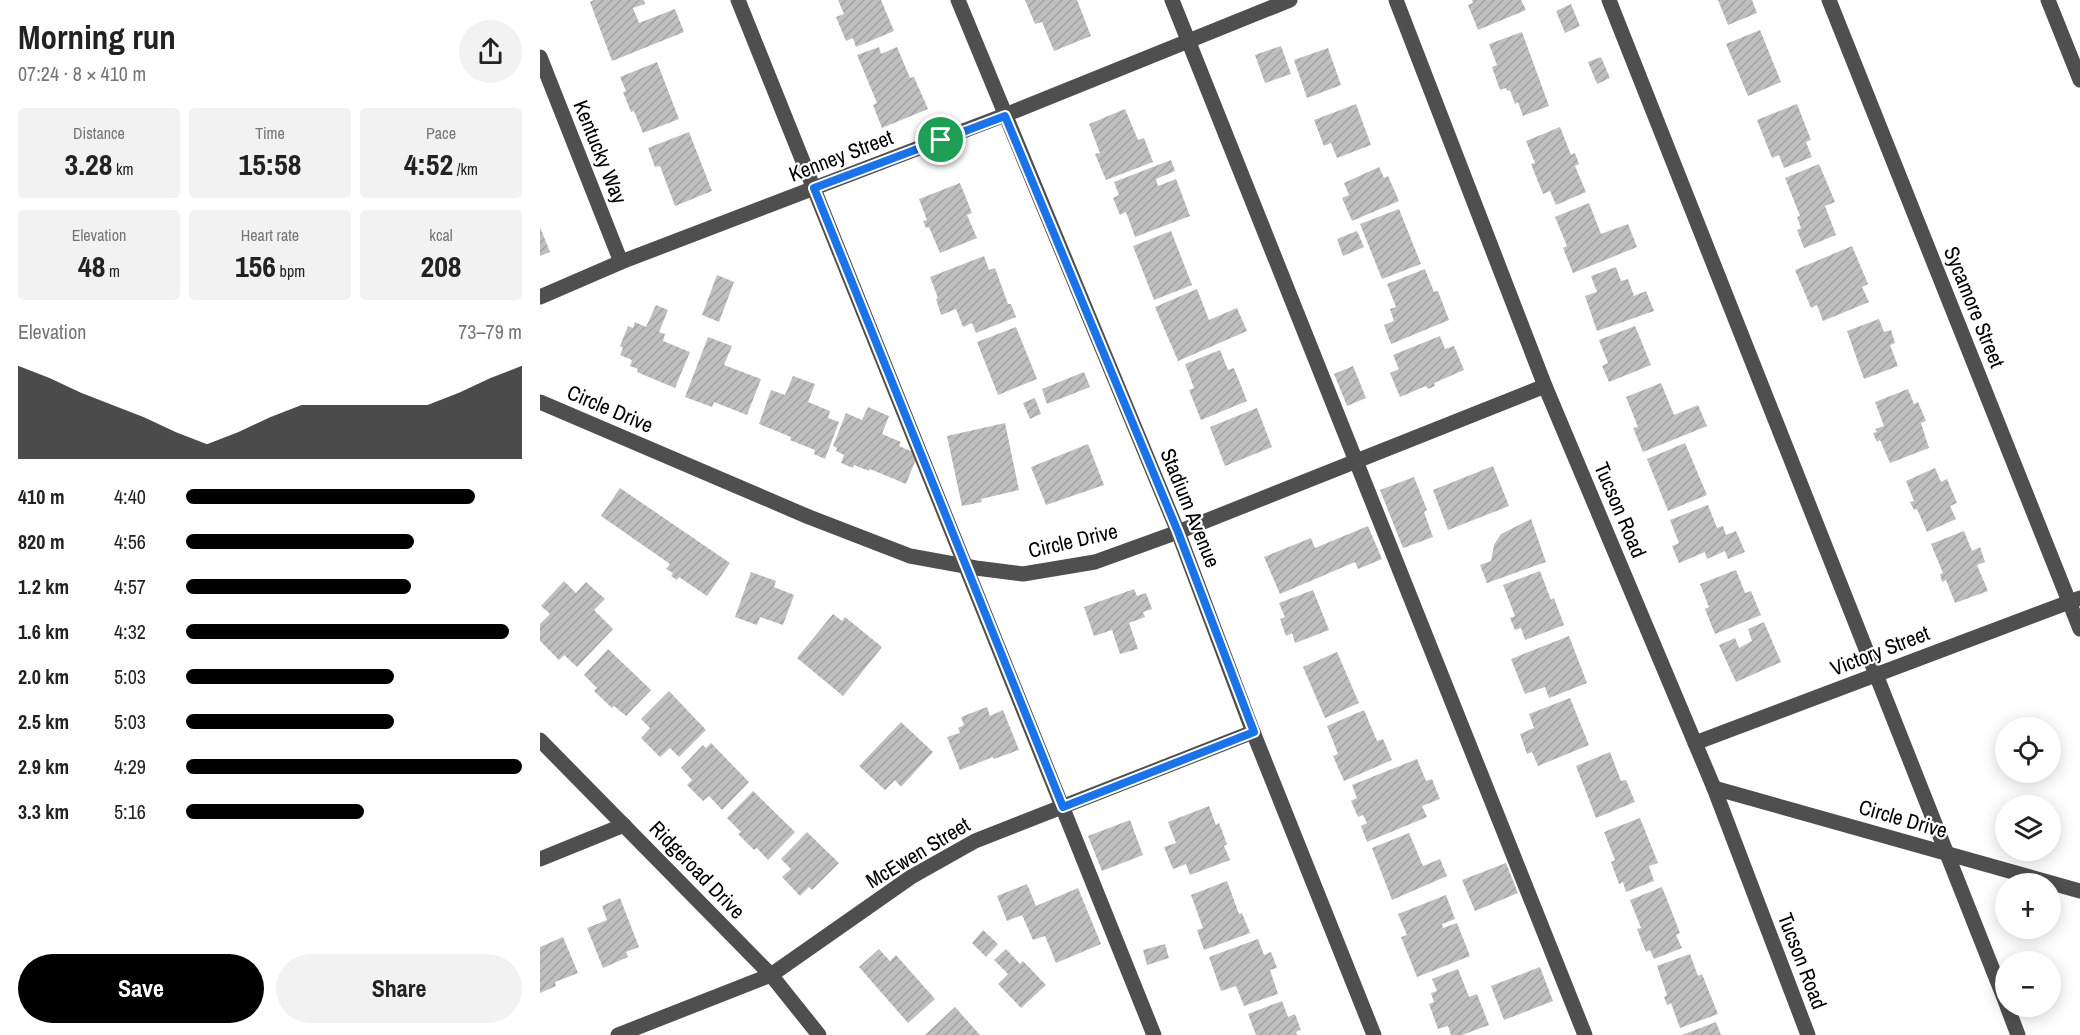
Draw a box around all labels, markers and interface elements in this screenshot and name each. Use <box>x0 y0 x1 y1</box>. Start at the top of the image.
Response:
text: Morning run <box>18 15 176 59</box>
button: share <box>459 20 522 83</box>
text: 07:24 · 8 × 410 m <box>18 60 146 87</box>
street label: Kentucky Way <box>567 96 635 208</box>
pin <box>915 114 966 165</box>
text: Distance <box>73 122 125 144</box>
text: Time <box>255 122 285 144</box>
text: Pace <box>426 122 456 144</box>
street label: Kenney Street <box>785 122 897 189</box>
icon: arrive <box>924 123 957 156</box>
text: 3.28 <box>64 144 112 184</box>
text: 15:58 <box>239 144 301 184</box>
text: 4:52 <box>404 144 453 184</box>
text: km <box>112 158 134 180</box>
text: /km <box>453 158 478 180</box>
text: Elevation <box>72 224 126 246</box>
text: Heart rate <box>241 224 299 246</box>
text: kcal <box>429 224 453 246</box>
street label: Sycamore Street <box>1937 242 2012 372</box>
text: 48 <box>78 246 105 286</box>
text: 156 <box>235 246 276 286</box>
text: 208 <box>420 246 462 286</box>
text: m <box>105 260 120 282</box>
text: bpm <box>276 260 305 282</box>
text: Elevation <box>18 318 86 345</box>
text: 73–79 m <box>458 318 522 345</box>
street label: Circle Drive <box>563 377 658 440</box>
street label: Stadium Avenue <box>1153 444 1228 572</box>
street label: Tucson Road <box>1587 458 1654 562</box>
text: 410 m <box>18 483 65 510</box>
text: 4:40 <box>114 483 146 510</box>
street label: Circle Drive <box>1025 516 1120 565</box>
text: 820 m <box>18 528 65 555</box>
text: 4:56 <box>114 528 146 555</box>
text: 1.2 km <box>18 573 69 600</box>
text: 4:57 <box>114 573 146 600</box>
text: 1.6 km <box>18 618 69 645</box>
text: 4:32 <box>114 618 146 645</box>
street label: Victory Street <box>1826 618 1934 683</box>
text: 2.0 km <box>18 663 69 690</box>
text: 5:03 <box>114 663 146 690</box>
text: 2.5 km <box>18 708 69 735</box>
text: 5:03 <box>114 708 146 735</box>
map controls <box>1995 717 2061 1017</box>
button: locate <box>1995 717 2061 783</box>
text: 2.9 km <box>18 753 69 780</box>
text: 4:29 <box>114 753 146 780</box>
street label: Circle Drive <box>1855 792 1951 845</box>
button: layers <box>1995 795 2061 861</box>
text: 3.3 km <box>18 798 69 825</box>
text: 5:16 <box>114 798 146 825</box>
street label: McEwen Street <box>860 810 975 895</box>
street label: Ridgeroad Drive <box>643 814 752 925</box>
button: + <box>1995 873 2061 939</box>
street label: Tucson Road <box>1771 909 1834 1013</box>
button: − <box>1995 951 2061 1017</box>
button: Save <box>18 954 264 1023</box>
button: Share <box>276 954 522 1023</box>

